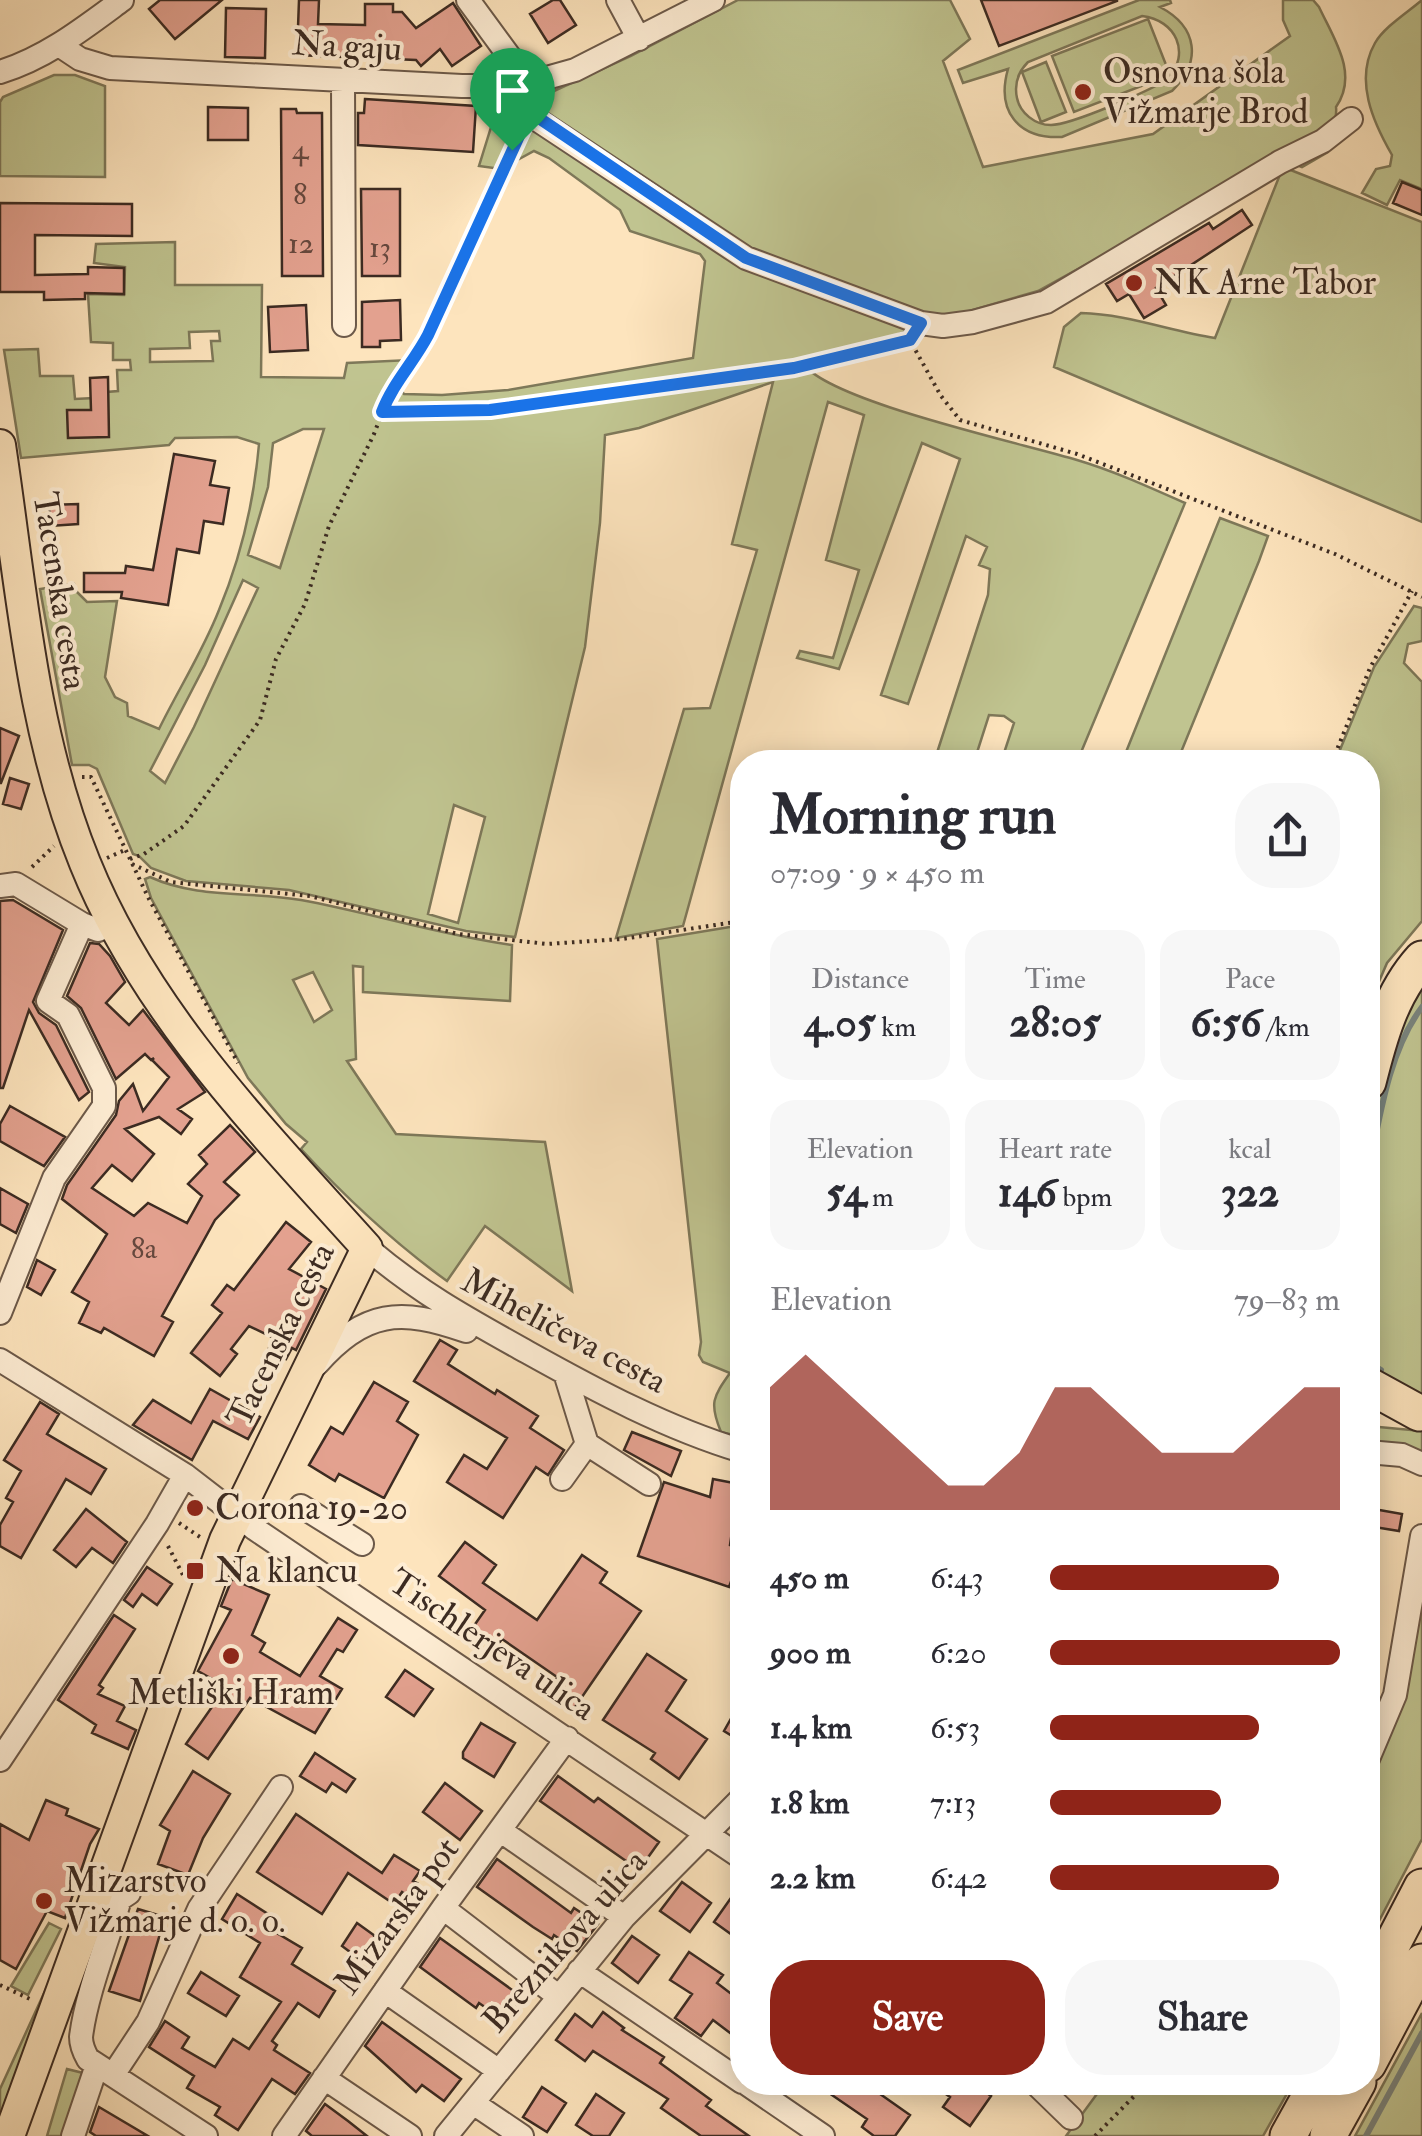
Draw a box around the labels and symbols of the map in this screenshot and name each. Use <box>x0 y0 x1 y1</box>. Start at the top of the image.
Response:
street label: Na gaju <box>291 21 403 71</box>
pin <box>470 48 555 151</box>
place label: Osnovna šola Vižmarje Brod <box>1103 50 1308 134</box>
marker: Osnovna šola Vižmarje Brod <box>1072 81 1094 103</box>
house number: 4 <box>292 131 310 168</box>
house number: 8 <box>293 176 307 213</box>
house number: 12 <box>288 225 314 262</box>
house number: 13 <box>369 229 391 266</box>
place label: NK Arne Tabor <box>1154 261 1376 305</box>
marker: NK Arne Tabor <box>1123 272 1145 294</box>
street label: Tacenska cesta <box>23 489 97 694</box>
house number: 8a <box>131 1230 158 1267</box>
street label: Tacenska cesta <box>217 1235 345 1434</box>
street label: Miheličeva cesta <box>454 1258 675 1404</box>
place label: Corona 19-20 <box>215 1486 408 1530</box>
marker: Corona 19-20 <box>184 1497 206 1519</box>
place label: Na klancu <box>215 1549 358 1593</box>
marker: Na klancu <box>184 1560 206 1582</box>
street label: Tischlerjeva ulica <box>380 1560 604 1731</box>
marker: Metliški Hram <box>220 1645 242 1667</box>
place label: Metliški Hram <box>128 1671 334 1715</box>
street label: Mizarska pot <box>325 1829 469 2003</box>
street label: Breznikova ulica <box>473 1840 657 2042</box>
place label: Mizarstvo Vižmarje d. o. o. <box>64 1859 286 1943</box>
marker: Mizarstvo Vižmarje d. o. o. <box>33 1890 55 1912</box>

